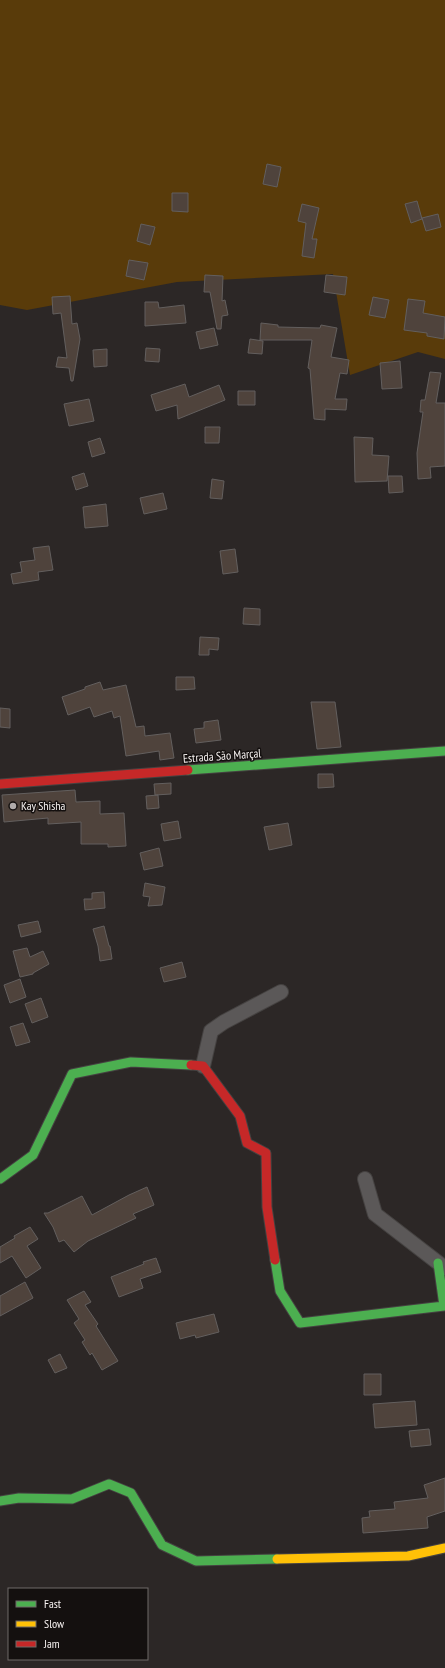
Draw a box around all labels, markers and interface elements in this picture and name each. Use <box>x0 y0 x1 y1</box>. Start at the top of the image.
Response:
street label: Estrada São Marçal <box>182 745 262 766</box>
place label: Kay Shisha <box>21 798 66 813</box>
marker: Kay Shisha <box>8 801 18 811</box>
legend <box>8 1588 148 1660</box>
text: Fast <box>44 1596 62 1611</box>
text: Slow <box>44 1616 65 1631</box>
text: Jam <box>43 1636 60 1651</box>

